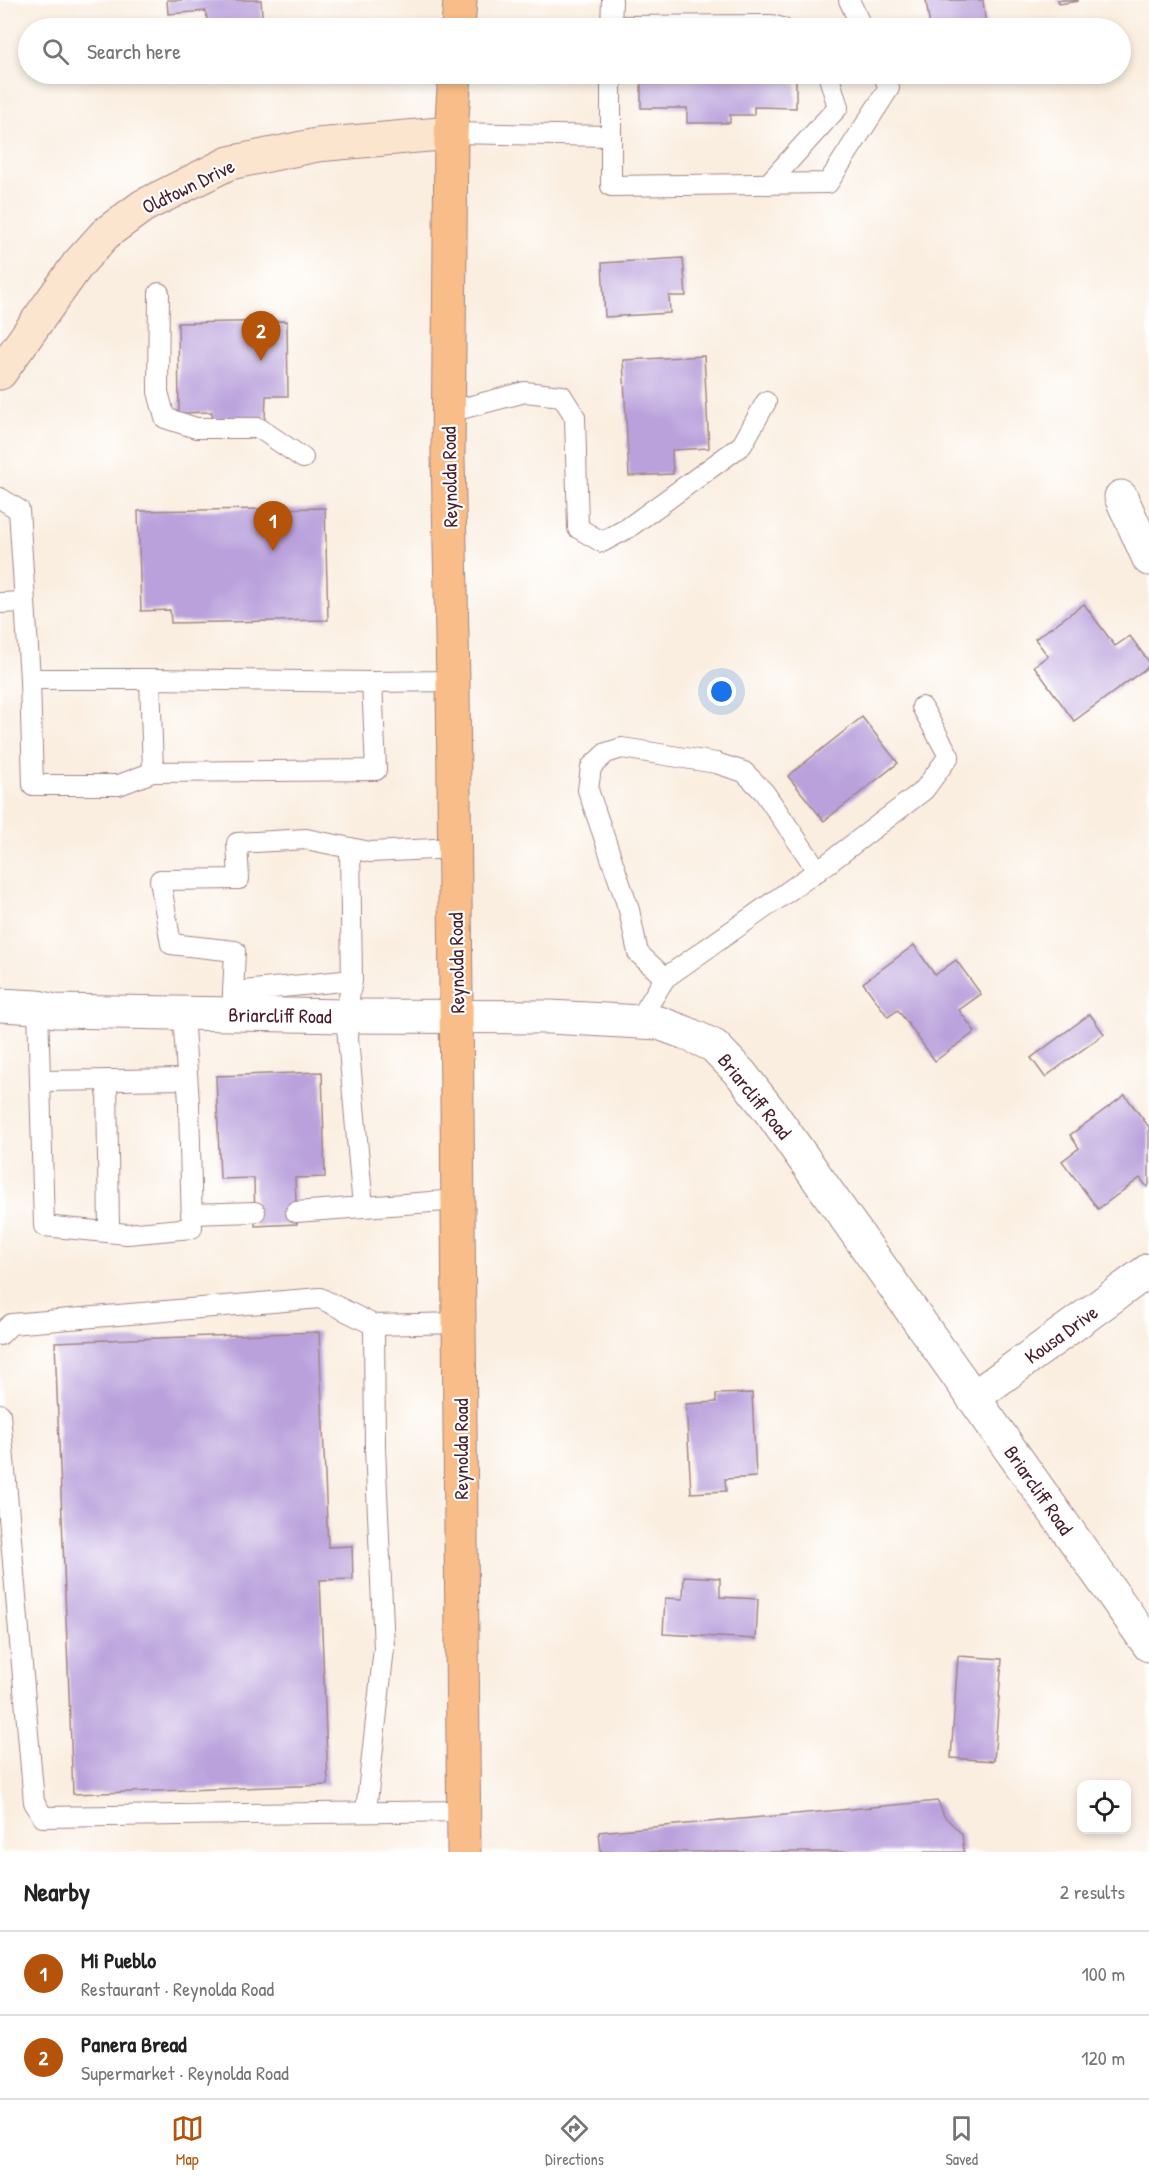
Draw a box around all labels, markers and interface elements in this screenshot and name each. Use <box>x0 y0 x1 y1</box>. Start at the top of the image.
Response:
search box <box>18 18 1131 84</box>
icon: search <box>39 35 72 68</box>
text: Search here <box>87 36 181 66</box>
street label: Oldtown Drive <box>137 152 239 220</box>
pin: 2 <box>242 312 280 361</box>
street label: Reynolda Road <box>435 426 463 528</box>
pin: 1 <box>254 502 292 551</box>
your location <box>707 677 736 706</box>
street label: Reynolda Road <box>442 912 470 1014</box>
street label: Briarcliff Road <box>228 1001 332 1029</box>
street label: Briarcliff Road <box>712 1047 798 1145</box>
street label: Kousa Drive <box>1019 1298 1103 1370</box>
street label: Reynolda Road <box>447 1398 474 1499</box>
street label: Briarcliff Road <box>998 1440 1080 1540</box>
map controls <box>1077 1780 1131 1834</box>
button: locate <box>1077 1780 1131 1834</box>
text: Nearby <box>24 1874 90 1909</box>
text: 2 results <box>1060 1878 1125 1905</box>
text: Mi Pueblo <box>81 1945 156 1975</box>
text: 1 <box>40 1960 47 1987</box>
text: 100 m <box>1082 1960 1125 1987</box>
text: Restaurant · Reynolda Road <box>81 1975 274 2002</box>
text: Panera Bread <box>81 2029 187 2059</box>
text: 2 <box>39 2044 48 2071</box>
text: 120 m <box>1081 2044 1125 2071</box>
text: Supermarket · Reynolda Road <box>81 2059 289 2086</box>
tab: Map <box>171 2112 204 2170</box>
tab: Directions <box>545 2112 604 2170</box>
tab: Saved <box>945 2112 978 2170</box>

